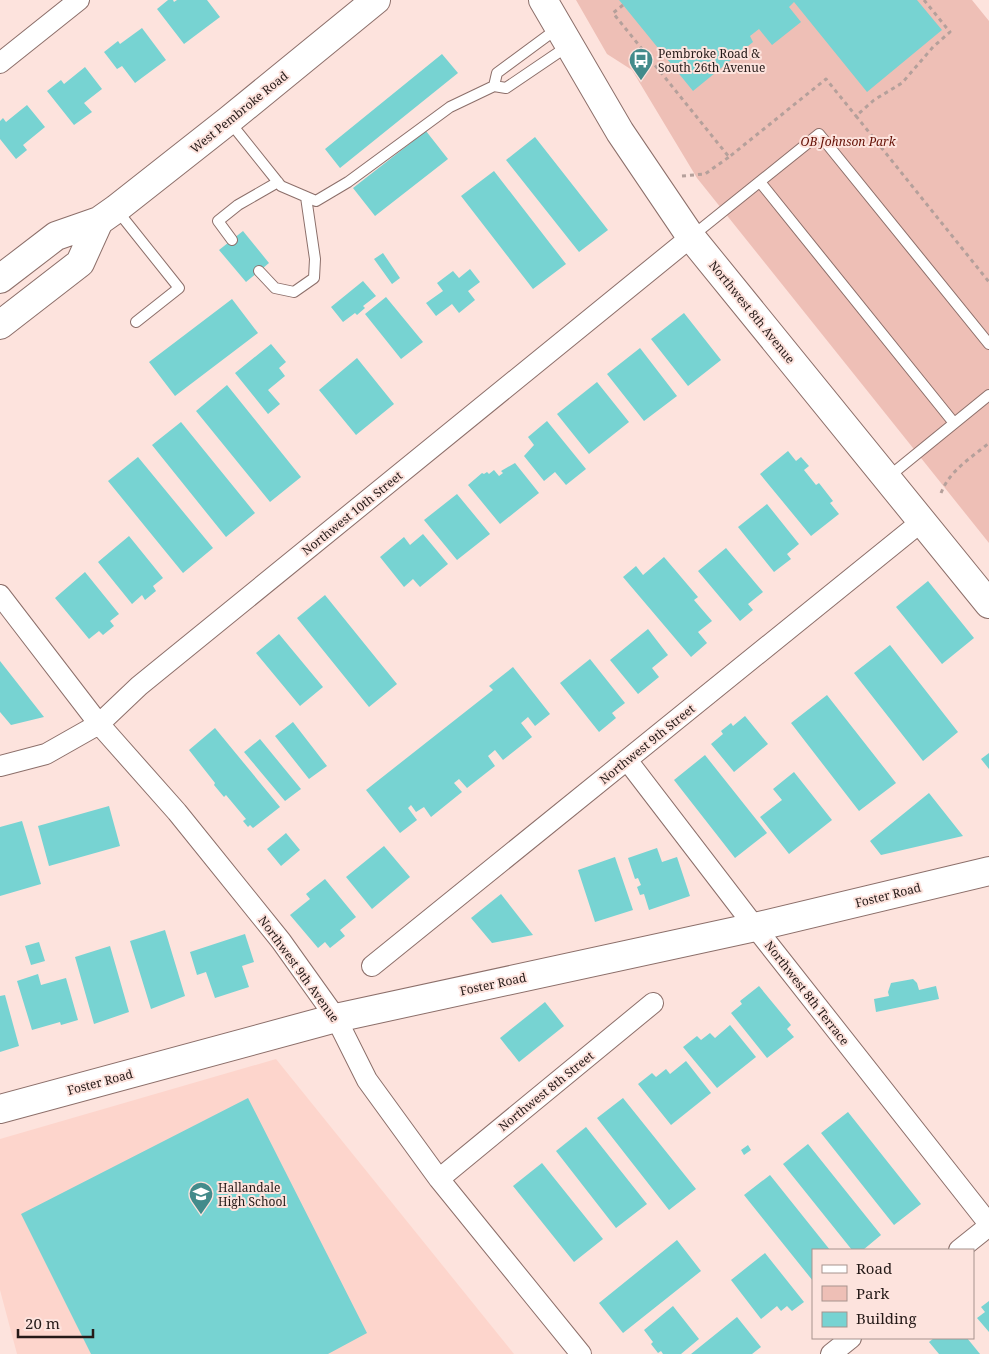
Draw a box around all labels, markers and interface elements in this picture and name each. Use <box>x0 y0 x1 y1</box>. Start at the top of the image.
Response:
place label: Pembroke Road & South 26th Avenue <box>658 45 765 76</box>
bus stop icon: Pembroke Road & South 26th Avenue <box>628 47 654 81</box>
street label: West Pembroke Road <box>187 67 292 157</box>
park label: OB Johnson Park <box>800 133 897 150</box>
street label: Northwest 8th Avenue <box>705 257 799 367</box>
street label: Northwest 10th Street <box>298 467 406 559</box>
street label: Northwest 9th Street <box>596 700 698 788</box>
street label: Foster Road <box>853 878 923 911</box>
street label: Northwest 9th Avenue <box>255 912 343 1026</box>
street label: Northwest 8th Terrace <box>761 937 853 1049</box>
street label: Foster Road <box>458 969 528 999</box>
street label: Northwest 8th Street <box>495 1047 597 1135</box>
street label: Foster Road <box>65 1065 135 1099</box>
place label: Hallandale High School <box>218 1179 286 1210</box>
school or university icon: Hallandale High School <box>188 1181 214 1215</box>
legend <box>812 1249 974 1339</box>
text: Road <box>856 1258 892 1278</box>
text: Park <box>856 1283 890 1303</box>
scale bar <box>18 1306 92 1338</box>
text: Building <box>856 1308 917 1328</box>
text: 20 m <box>25 1313 60 1333</box>

